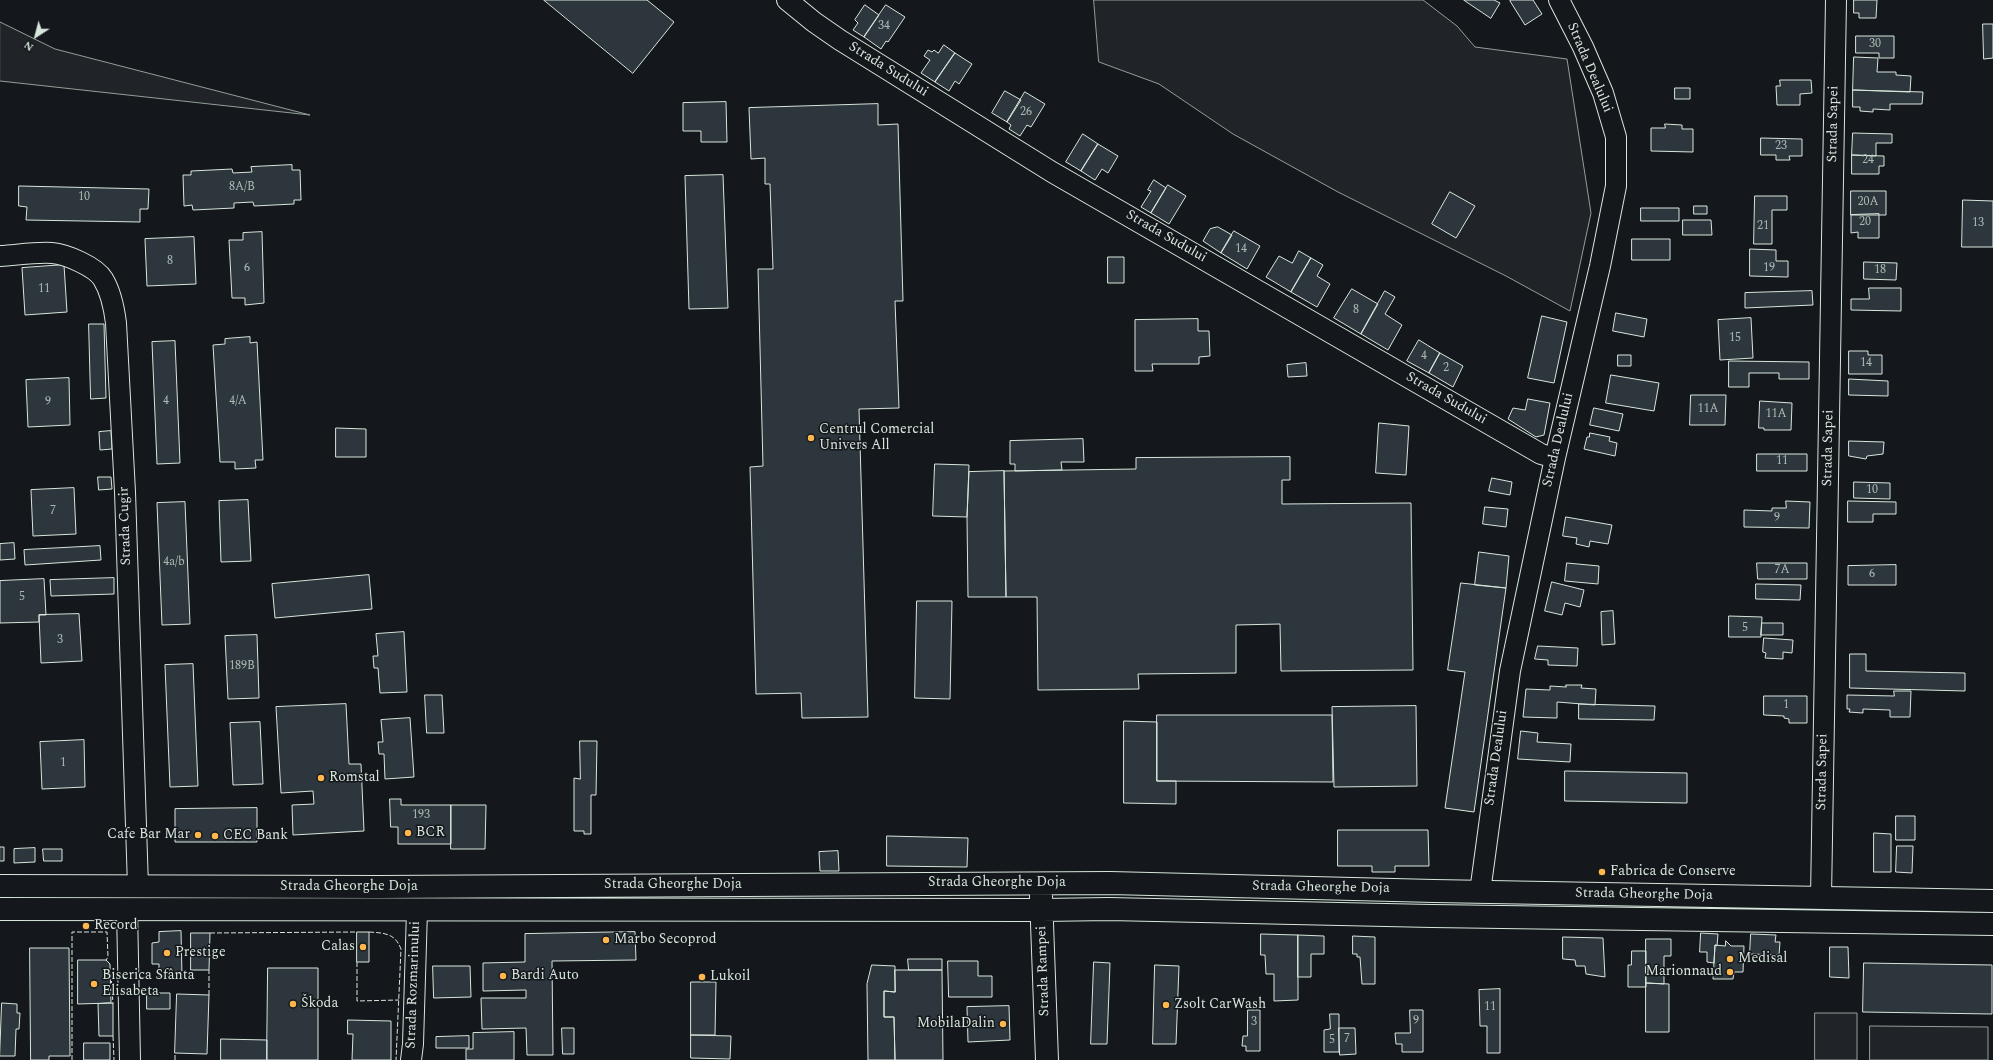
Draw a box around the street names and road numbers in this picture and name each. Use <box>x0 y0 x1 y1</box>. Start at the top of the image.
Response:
street label: Strada Dealului <box>1562 20 1616 116</box>
street label: Strada Sudului <box>845 39 931 101</box>
street label: Strada Sapei <box>1825 85 1843 163</box>
street label: Strada Sudului <box>1123 207 1209 267</box>
street label: Strada Sudului <box>1403 369 1489 429</box>
street label: Strada Dealului <box>1540 391 1578 489</box>
street label: Strada Sapei <box>1820 409 1838 487</box>
street label: Strada Cugir <box>116 486 136 566</box>
street label: Strada Dealului <box>1482 709 1512 807</box>
street label: Strada Sapei <box>1814 733 1832 811</box>
street label: Strada Gheorghe Doja <box>928 875 1066 891</box>
street label: Strada Gheorghe Doja <box>604 877 742 893</box>
street label: Strada Gheorghe Doja <box>1252 878 1390 898</box>
street label: Strada Gheorghe Doja <box>280 879 418 895</box>
street label: Strada Gheorghe Doja <box>1575 885 1713 905</box>
street label: Strada Rozmarinului <box>403 921 425 1049</box>
street label: Strada Rampei <box>1034 925 1054 1017</box>

